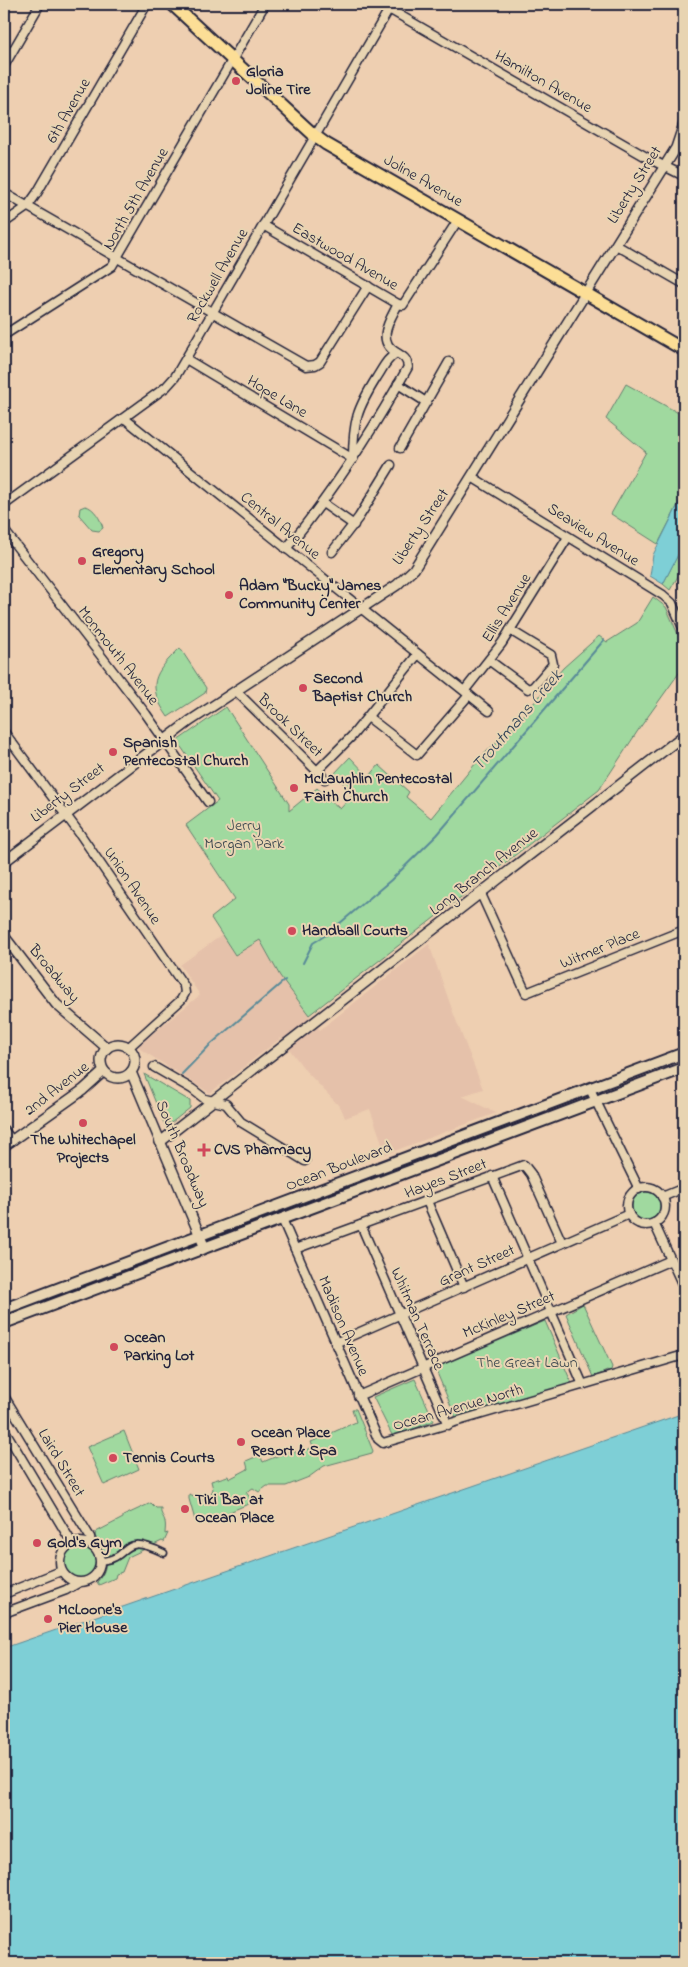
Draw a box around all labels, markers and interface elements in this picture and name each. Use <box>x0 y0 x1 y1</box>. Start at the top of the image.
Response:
street label: Hamilton Avenue <box>490 44 597 120</box>
place label: Gloria Joline Tire <box>246 60 311 102</box>
street label: 6th Avenue <box>41 73 98 148</box>
marker: Gloria Joline Tire <box>230 75 242 87</box>
street label: Liberty Street <box>602 141 669 229</box>
street label: North 5th Avenue <box>97 142 176 255</box>
street label: Joline Avenue <box>379 149 468 214</box>
street label: Eastwood Avenue <box>287 217 404 298</box>
street label: Rockwell Avenue <box>181 223 255 328</box>
street label: Hope Lane <box>242 369 313 425</box>
street label: Liberty Street <box>386 483 456 570</box>
street label: Central Avenue <box>235 486 326 566</box>
street label: Seaview Avenue <box>542 497 644 573</box>
place label: Gregory Elementary School <box>92 540 215 583</box>
marker: Gregory Elementary School <box>76 555 88 567</box>
street label: Ellis Avenue <box>476 568 538 647</box>
place label: Adam "Bucky" James Community Center <box>239 574 381 617</box>
marker: Adam "Bucky" James Community Center <box>223 589 235 601</box>
street label: Monmouth Avenue <box>71 601 165 712</box>
water label: Troutmans Creek <box>466 664 570 778</box>
place label: Second Baptist Church <box>312 667 412 709</box>
marker: Second Baptist Church <box>297 682 309 694</box>
street label: Brook Street <box>251 688 329 764</box>
place label: Spanish Pentecostal Church <box>123 731 249 773</box>
marker: Spanish Pentecostal Church <box>107 746 119 758</box>
street label: Liberty Street <box>26 757 111 829</box>
place label: McLaughlin Pentecostal Faith Church <box>303 767 453 809</box>
marker: McLaughlin Pentecostal Faith Church <box>288 782 300 794</box>
park label: Jerry Morgan Park <box>204 814 285 856</box>
street label: Long Branch Avenue <box>425 821 544 922</box>
street label: Union Avenue <box>97 842 167 930</box>
place label: Handball Courts <box>302 919 408 943</box>
street label: Witmer Place <box>557 922 644 976</box>
marker: Handball Courts <box>286 925 298 937</box>
street label: Broadway <box>22 939 86 1008</box>
street label: 2nd Avenue <box>19 1055 95 1122</box>
street label: South Broadway <box>149 1097 215 1211</box>
marker: The Whitechapel Projects <box>77 1117 89 1129</box>
place label: The Whitechapel Projects <box>30 1128 136 1170</box>
street label: Ocean Boulevard <box>282 1136 396 1198</box>
place label: CVS Pharmacy <box>214 1138 311 1163</box>
marker: CVS Pharmacy <box>198 1144 210 1156</box>
street label: Hayes Street <box>401 1152 491 1206</box>
street label: Grant Street <box>435 1238 520 1293</box>
street label: Whitman Terrace <box>384 1264 451 1375</box>
street label: Madison Avenue <box>311 1272 375 1380</box>
street label: McKinley Street <box>459 1284 560 1345</box>
place label: Ocean Parking Lot <box>124 1326 195 1369</box>
marker: Ocean Parking Lot <box>108 1341 120 1353</box>
park label: The Great Lawn <box>476 1351 578 1375</box>
street label: Ocean Avenue North <box>390 1378 526 1438</box>
place label: Ocean Place Resort & Spa <box>250 1421 337 1463</box>
street label: Laird Street <box>31 1424 91 1502</box>
marker: Ocean Place Resort & Spa <box>235 1436 247 1448</box>
place label: Tennis Courts <box>123 1446 215 1470</box>
marker: Tennis Courts <box>107 1452 119 1464</box>
place label: Tiki Bar at Ocean Place <box>195 1488 275 1530</box>
marker: Tiki Bar at Ocean Place <box>179 1503 191 1515</box>
place label: Gold's Gym <box>47 1531 122 1556</box>
marker: Gold's Gym <box>31 1537 43 1549</box>
place label: McLoone's Pier House <box>58 1598 128 1640</box>
marker: McLoone's Pier House <box>42 1613 54 1625</box>

